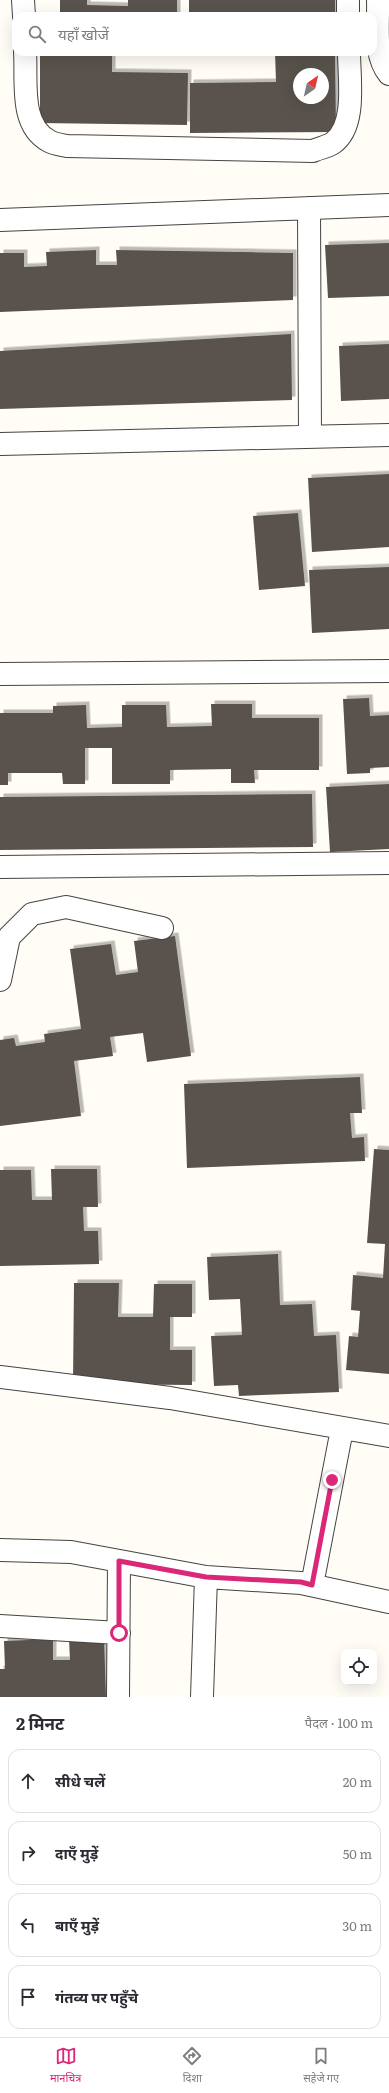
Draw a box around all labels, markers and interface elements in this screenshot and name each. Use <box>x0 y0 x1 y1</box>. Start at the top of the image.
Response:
search box <box>12 12 377 56</box>
text: यहाँ खोजें <box>58 22 109 45</box>
icon: search <box>26 23 48 45</box>
north arrow <box>293 68 329 104</box>
route end <box>323 1471 341 1489</box>
route start <box>110 1624 128 1642</box>
map controls <box>341 1649 377 1685</box>
button: locate <box>341 1649 377 1685</box>
text: 2 मिनट <box>16 1710 64 1735</box>
text: पैदल · 100 m <box>305 1713 373 1732</box>
text: सीधे चलें <box>55 1769 105 1792</box>
icon: ahead <box>17 1770 39 1792</box>
text: 20 m <box>343 1772 372 1791</box>
text: दाएँ मुड़ें <box>55 1841 98 1864</box>
icon: right <box>17 1842 39 1864</box>
text: 50 m <box>343 1844 372 1863</box>
text: बाएँ मुड़ें <box>55 1913 99 1936</box>
icon: left <box>17 1914 39 1936</box>
text: 30 m <box>342 1916 372 1935</box>
text: गंतव्य पर पहुँचे <box>55 1985 138 2008</box>
icon: arrive <box>17 1986 39 2008</box>
tab: मानचित्र <box>50 2045 81 2086</box>
tab: दिशा <box>181 2045 203 2086</box>
tab: सहेजे गए <box>303 2045 339 2086</box>

